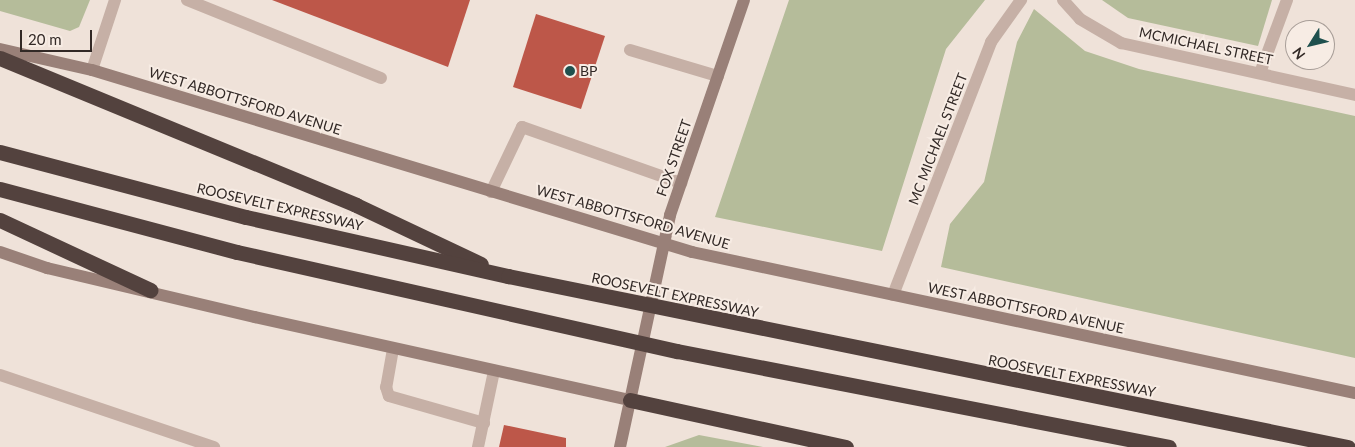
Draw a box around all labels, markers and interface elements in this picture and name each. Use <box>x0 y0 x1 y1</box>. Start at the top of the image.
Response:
scale bar <box>22 20 95 52</box>
north arrow <box>1285 20 1335 70</box>
street label: MCMICHAEL STREET <box>1137 24 1275 68</box>
text: 20 m <box>28 30 62 48</box>
text: N <box>1288 44 1308 63</box>
street label: WEST ABBOTTSFORD AVENUE <box>146 63 344 139</box>
place label: BP <box>580 63 597 79</box>
marker: BP <box>564 65 576 77</box>
street label: MC MICHAEL STREET <box>905 70 971 208</box>
street label: FOX STREET <box>653 117 695 199</box>
street label: ROOSEVELT EXPRESSWAY <box>195 180 365 234</box>
street label: WEST ABBOTTSFORD AVENUE <box>534 181 732 253</box>
street label: ROOSEVELT EXPRESSWAY <box>590 269 760 321</box>
street label: WEST ABBOTTSFORD AVENUE <box>926 279 1126 337</box>
street label: ROOSEVELT EXPRESSWAY <box>987 351 1157 401</box>

